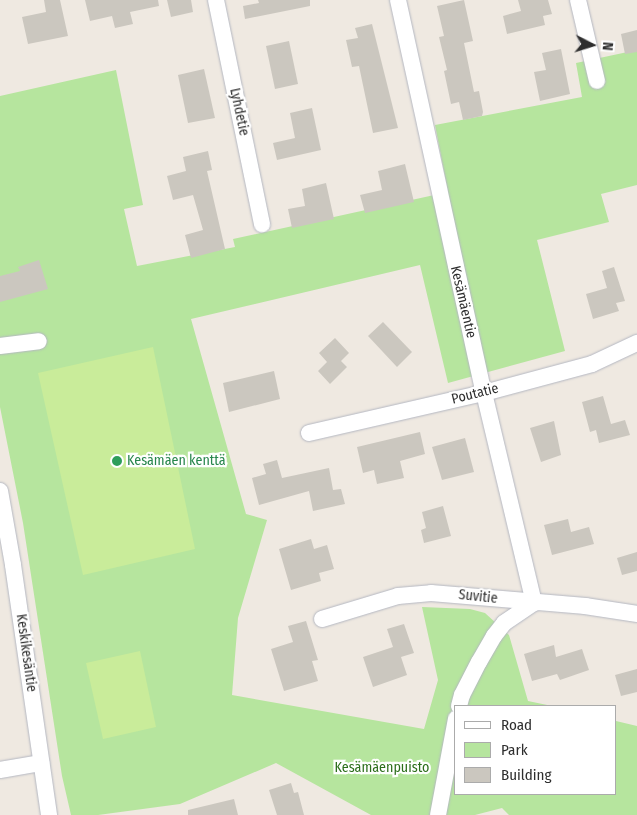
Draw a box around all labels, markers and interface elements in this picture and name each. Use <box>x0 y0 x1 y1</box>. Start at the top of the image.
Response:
north arrow <box>567 20 617 70</box>
text: N <box>599 41 616 51</box>
street label: Lyhdetie <box>226 87 252 137</box>
street label: Kesämäentie <box>447 264 479 340</box>
street label: Poutatie <box>450 380 500 408</box>
place label: Kesämäen kenttä <box>127 453 226 469</box>
marker: Kesämäen kenttä <box>111 455 123 467</box>
street label: Suvitie <box>458 587 498 607</box>
street label: Keskikesäntie <box>12 613 40 693</box>
legend <box>454 705 617 795</box>
text: Road <box>501 716 532 734</box>
text: Park <box>501 741 528 759</box>
park label: Kesämäenpuisto <box>335 760 429 776</box>
text: Building <box>501 766 552 784</box>

